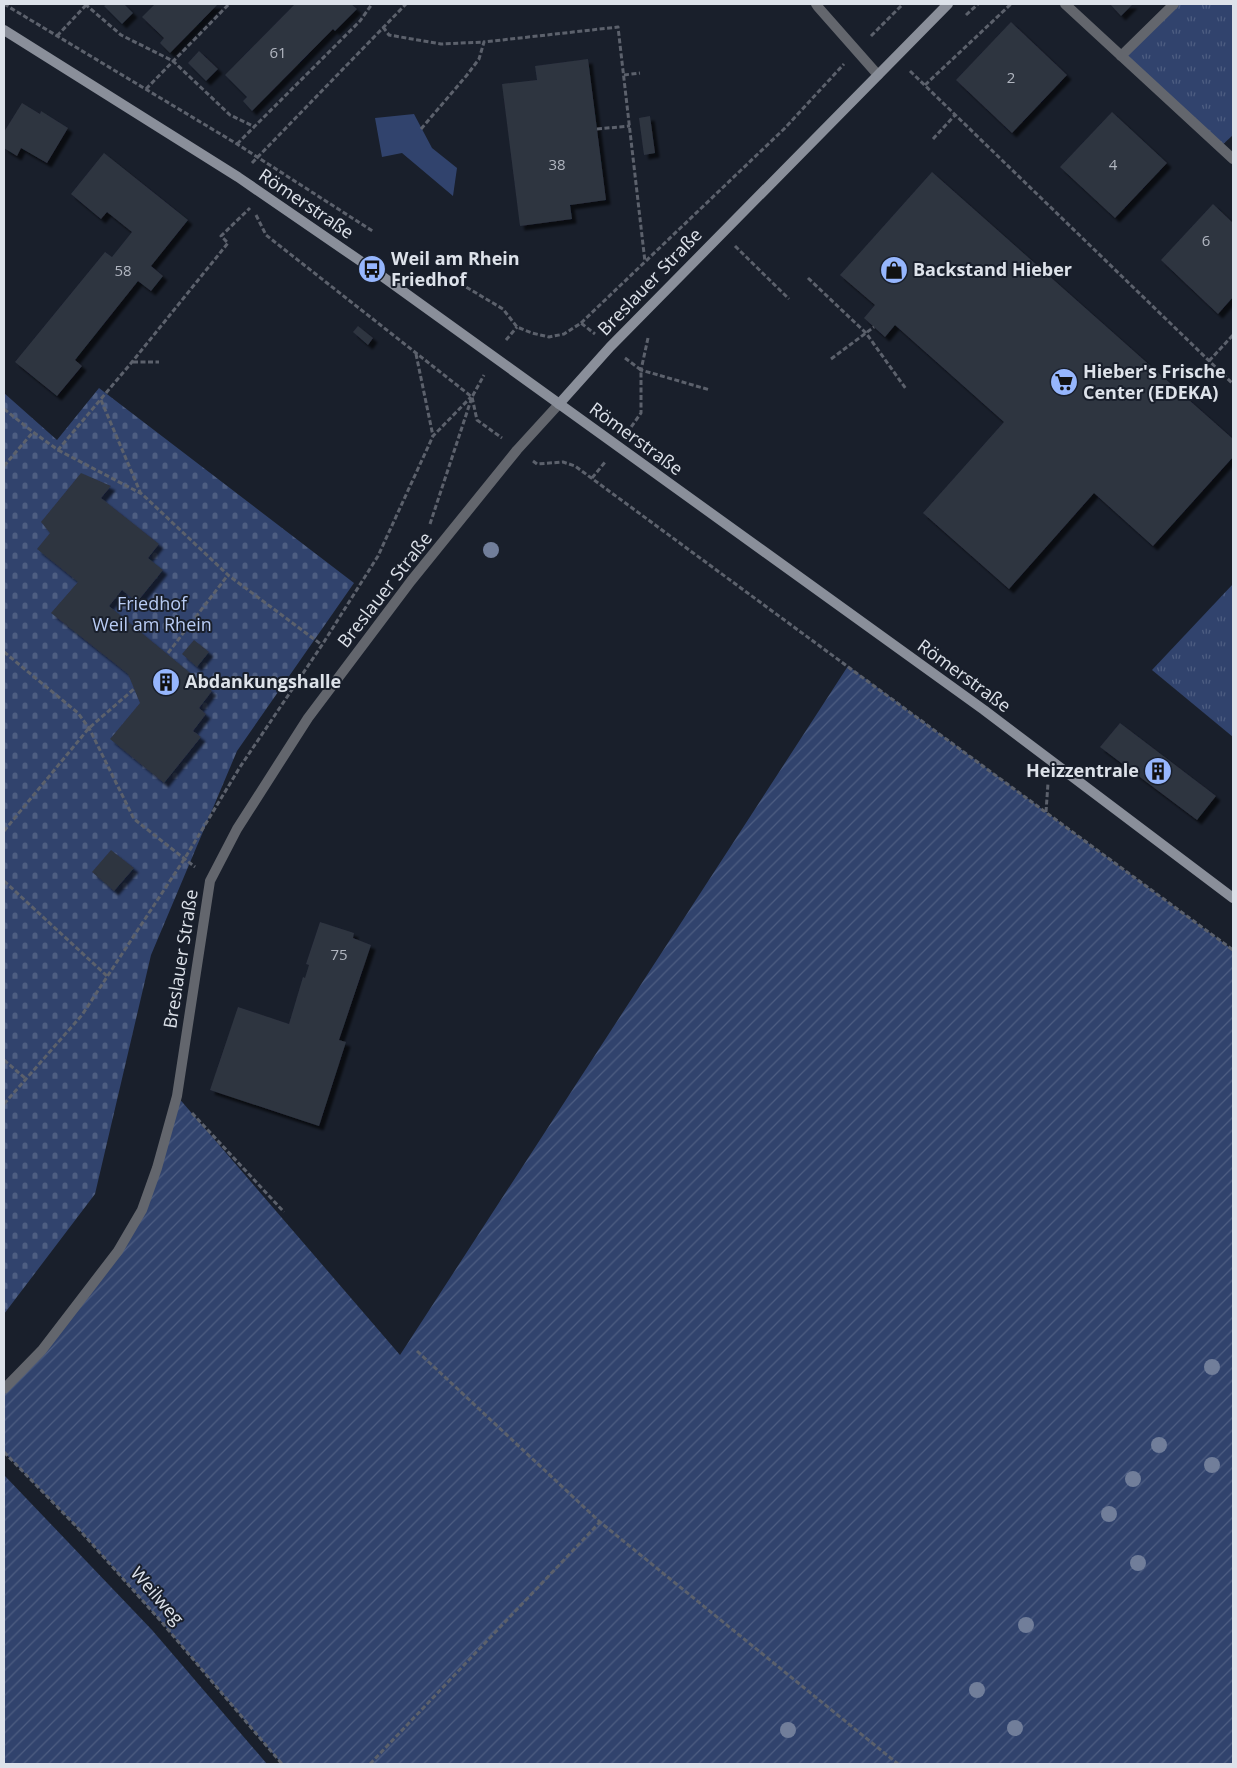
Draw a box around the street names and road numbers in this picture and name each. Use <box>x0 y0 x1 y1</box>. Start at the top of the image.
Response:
street label: Römerstraße <box>254 163 359 244</box>
street label: Breslauer Straße <box>592 222 707 340</box>
street label: Römerstraße <box>585 396 688 480</box>
street label: Breslauer Straße <box>332 527 437 652</box>
street label: Römerstraße <box>913 633 1016 717</box>
street label: Breslauer Straße <box>157 888 203 1030</box>
street label: Weilweg <box>126 1561 190 1630</box>

